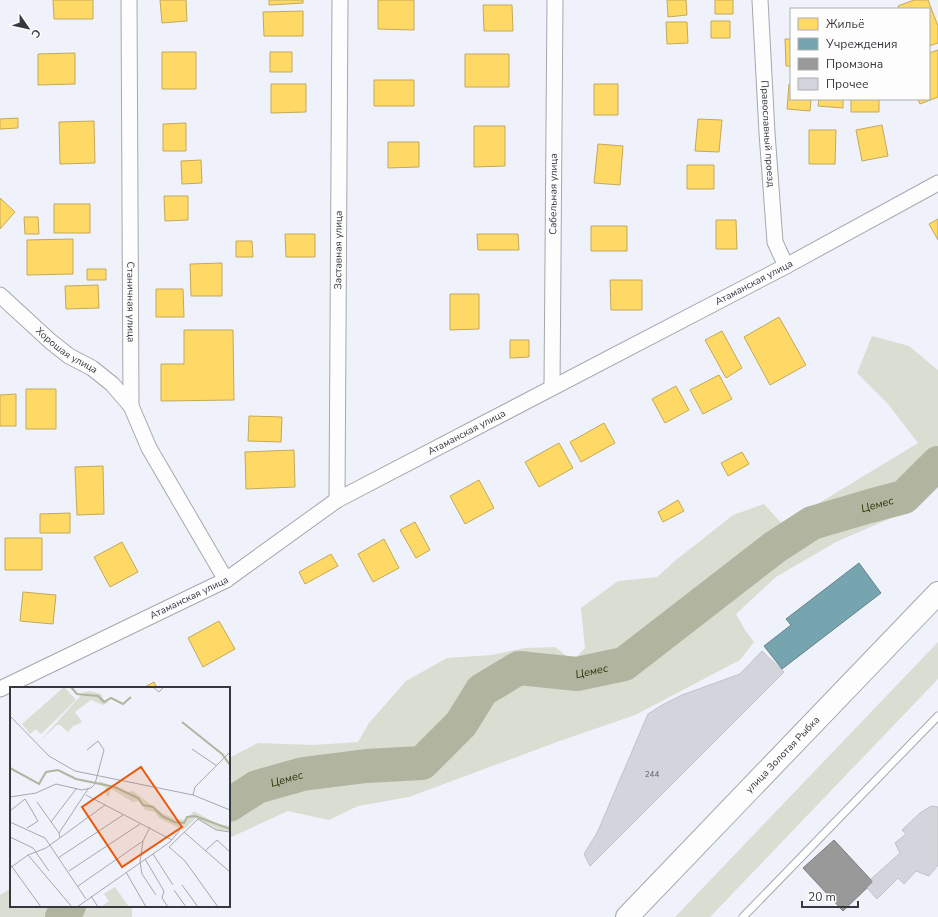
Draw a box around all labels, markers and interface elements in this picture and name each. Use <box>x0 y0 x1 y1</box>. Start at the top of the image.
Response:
north arrow <box>8 8 48 48</box>
legend <box>790 8 930 100</box>
text: Жильё <box>826 16 864 32</box>
text: С <box>27 26 44 41</box>
text: Учреждения <box>825 36 898 52</box>
text: Промзона <box>826 56 883 72</box>
text: Прочее <box>826 76 869 92</box>
street label: Православный проезд <box>757 80 778 188</box>
street label: Сабельная улица <box>546 153 561 235</box>
street label: Заставная улица <box>331 210 346 290</box>
street label: Атаманская улица <box>713 257 795 309</box>
street label: Станичная улица <box>123 261 138 343</box>
street label: Хорошая улица <box>32 324 101 377</box>
street label: Атаманская улица <box>425 406 508 458</box>
water label: Цемес <box>859 492 896 516</box>
street label: Атаманская улица <box>147 573 231 623</box>
water label: Цемес <box>574 660 610 682</box>
inset map <box>10 687 230 907</box>
street label: улица Золотая Рыбка <box>743 713 823 796</box>
water label: Цемес <box>269 767 305 790</box>
house number: 244 <box>645 769 659 780</box>
scale bar <box>802 883 858 909</box>
text: 20 m <box>808 889 836 905</box>

